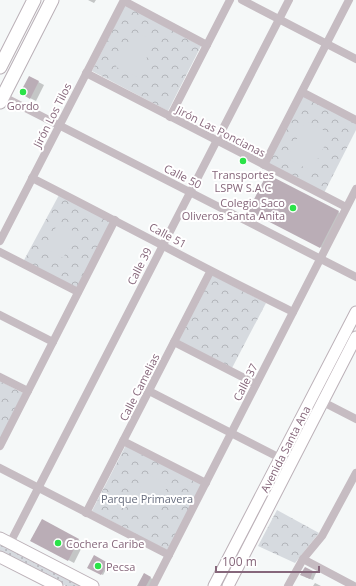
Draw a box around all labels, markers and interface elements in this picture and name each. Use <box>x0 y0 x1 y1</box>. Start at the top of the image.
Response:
street label: Jirón Los Tilos <box>29 80 75 151</box>
marker: Gordo <box>18 87 28 97</box>
place label: Gordo <box>7 98 40 113</box>
street label: Jirón Las Poncianas <box>173 101 268 160</box>
marker: Transportes LSPW S.A.C <box>238 156 248 166</box>
street label: Calle 50 <box>162 160 204 192</box>
place label: Transportes LSPW S.A.C <box>212 167 274 195</box>
place label: Colegio Saco Oliveros Santa Anita <box>182 195 285 223</box>
marker: Colegio Saco Oliveros Santa Anita <box>288 203 298 213</box>
street label: Calle 51 <box>147 219 189 251</box>
street label: Calle 39 <box>123 245 155 287</box>
street label: Calle Camelias <box>116 351 162 423</box>
street label: Calle 37 <box>229 361 261 403</box>
street label: Avenida Santa Ana <box>257 403 313 495</box>
park label: Parque Primavera <box>101 491 193 506</box>
place label: Cochera Caribe <box>66 536 144 551</box>
marker: Cochera Caribe <box>53 538 63 548</box>
scale bar <box>216 548 319 574</box>
text: 100 m <box>222 553 257 570</box>
place label: Pecsa <box>106 559 135 574</box>
marker: Pecsa <box>93 561 103 571</box>

